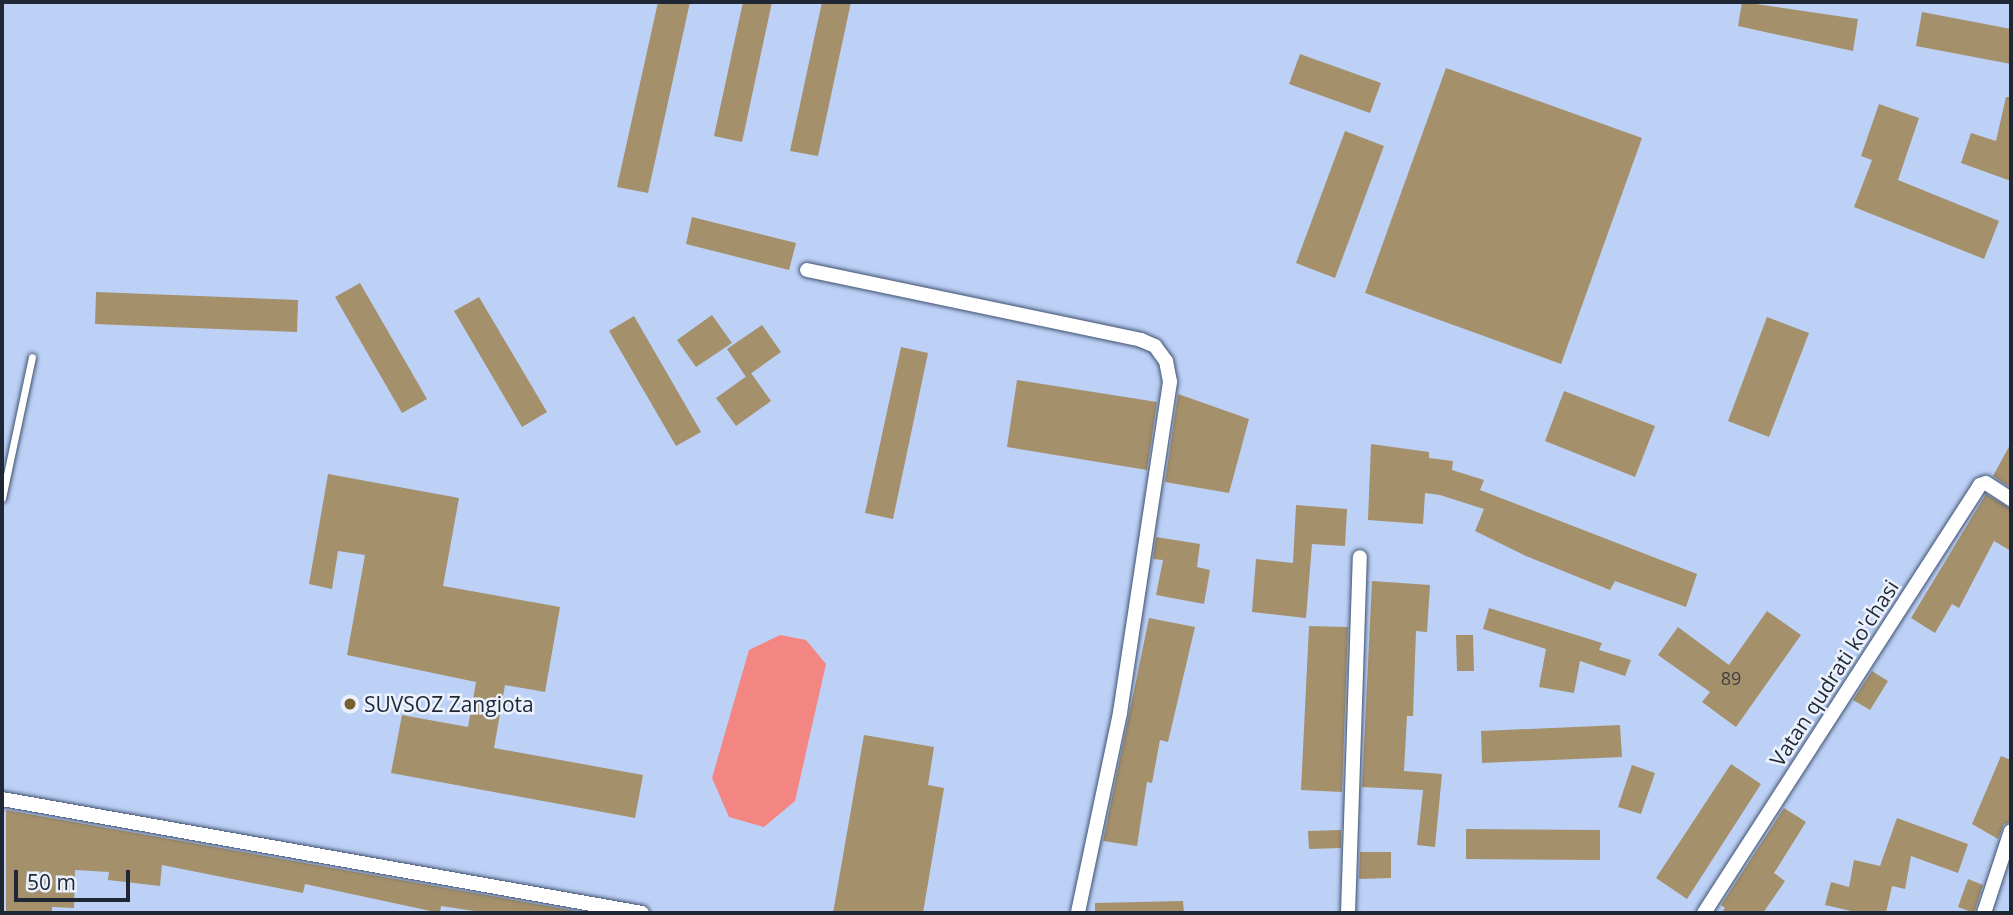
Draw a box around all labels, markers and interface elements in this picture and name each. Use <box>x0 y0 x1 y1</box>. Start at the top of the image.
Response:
street label: Vatan qudrati ko'chasi <box>1764 575 1904 771</box>
house number: 89 <box>1721 667 1741 689</box>
place label: SUVSOZ Zangiota <box>364 691 534 717</box>
marker: SUVSOZ Zangiota <box>342 696 358 712</box>
scale bar <box>18 856 133 900</box>
text: 50 m <box>27 868 76 896</box>

